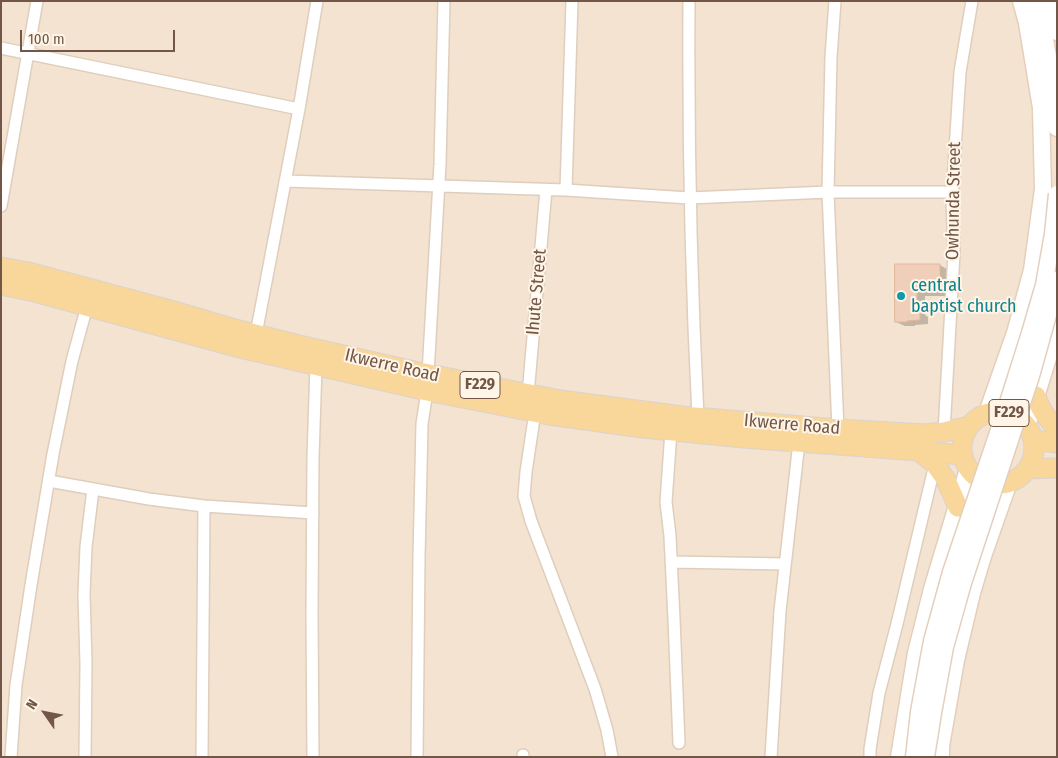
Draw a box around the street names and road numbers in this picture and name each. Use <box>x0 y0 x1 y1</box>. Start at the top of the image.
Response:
street label: Owhunda Street <box>942 142 966 260</box>
street label: Ihute Street <box>522 248 552 336</box>
street label: Ikwerre Road <box>343 345 441 387</box>
road number: F229 <box>460 372 500 398</box>
road number: F229 <box>989 399 1029 426</box>
street label: Ikwerre Road <box>743 410 841 440</box>

